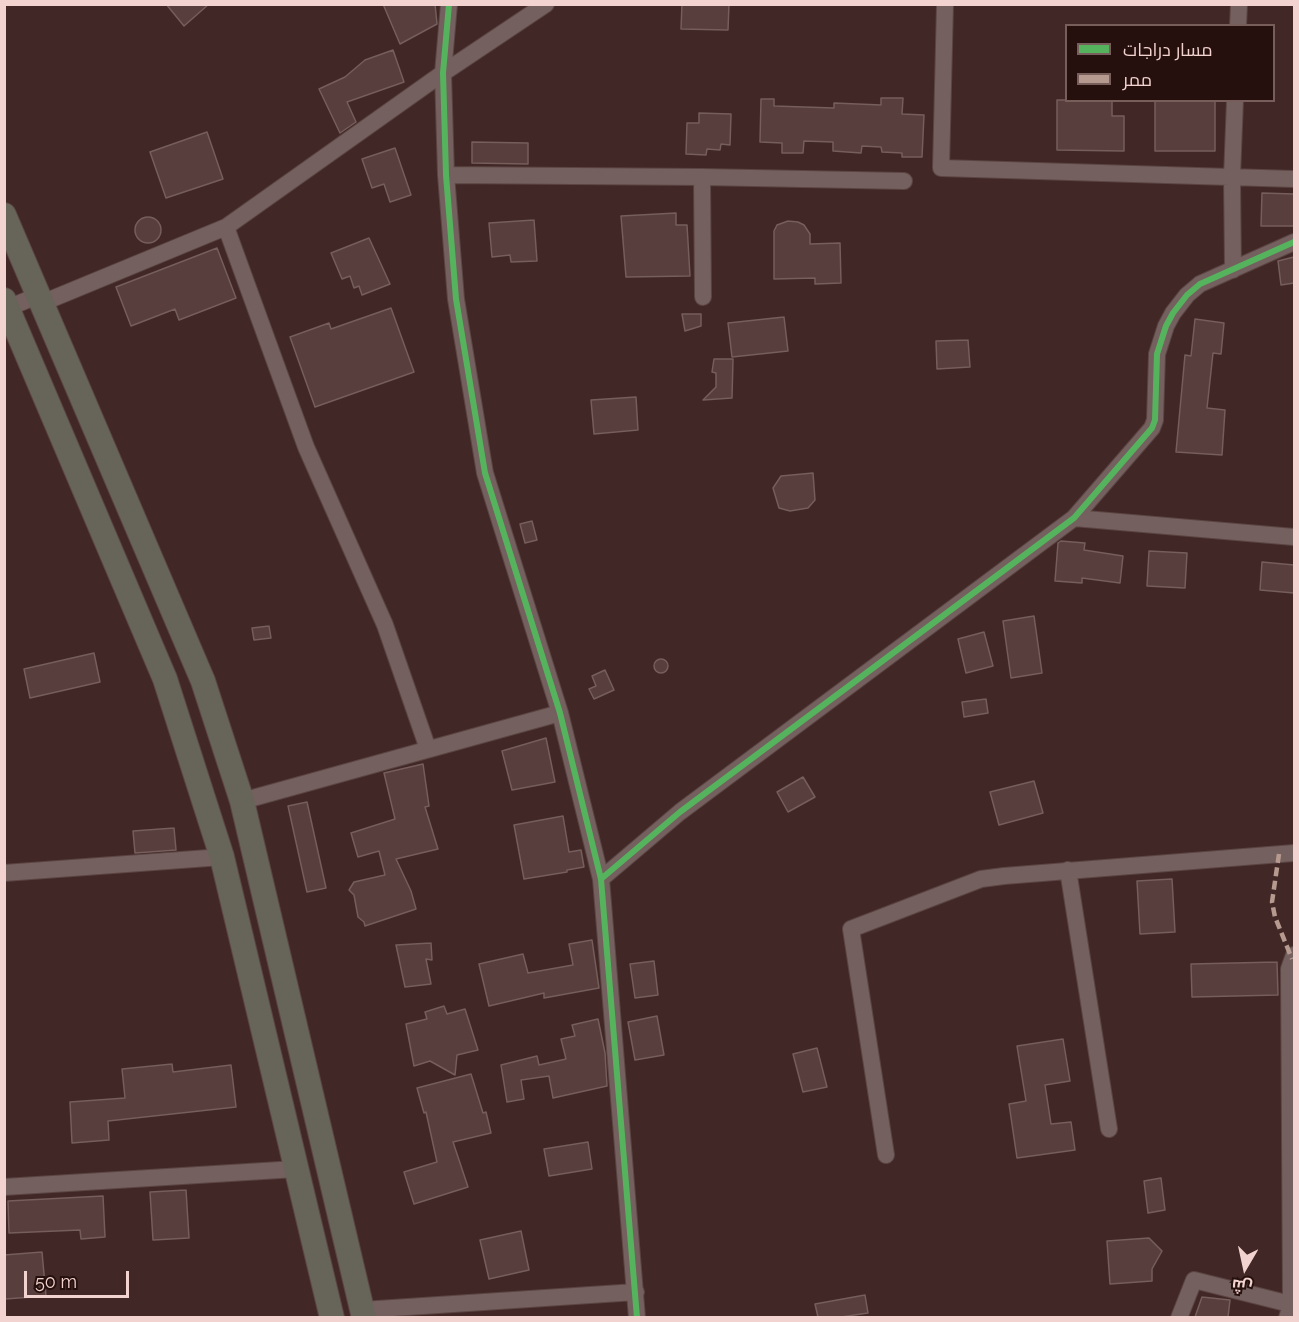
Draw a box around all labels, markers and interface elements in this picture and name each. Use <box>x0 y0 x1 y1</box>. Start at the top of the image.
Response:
legend <box>1065 24 1275 102</box>
text: مسار دراجات <box>1123 39 1212 60</box>
text: ممر <box>1123 69 1152 90</box>
north arrow <box>1215 1238 1275 1298</box>
scale bar <box>27 1259 132 1297</box>
text: 50 m <box>35 1271 77 1292</box>
text: ش <box>1230 1275 1254 1297</box>

